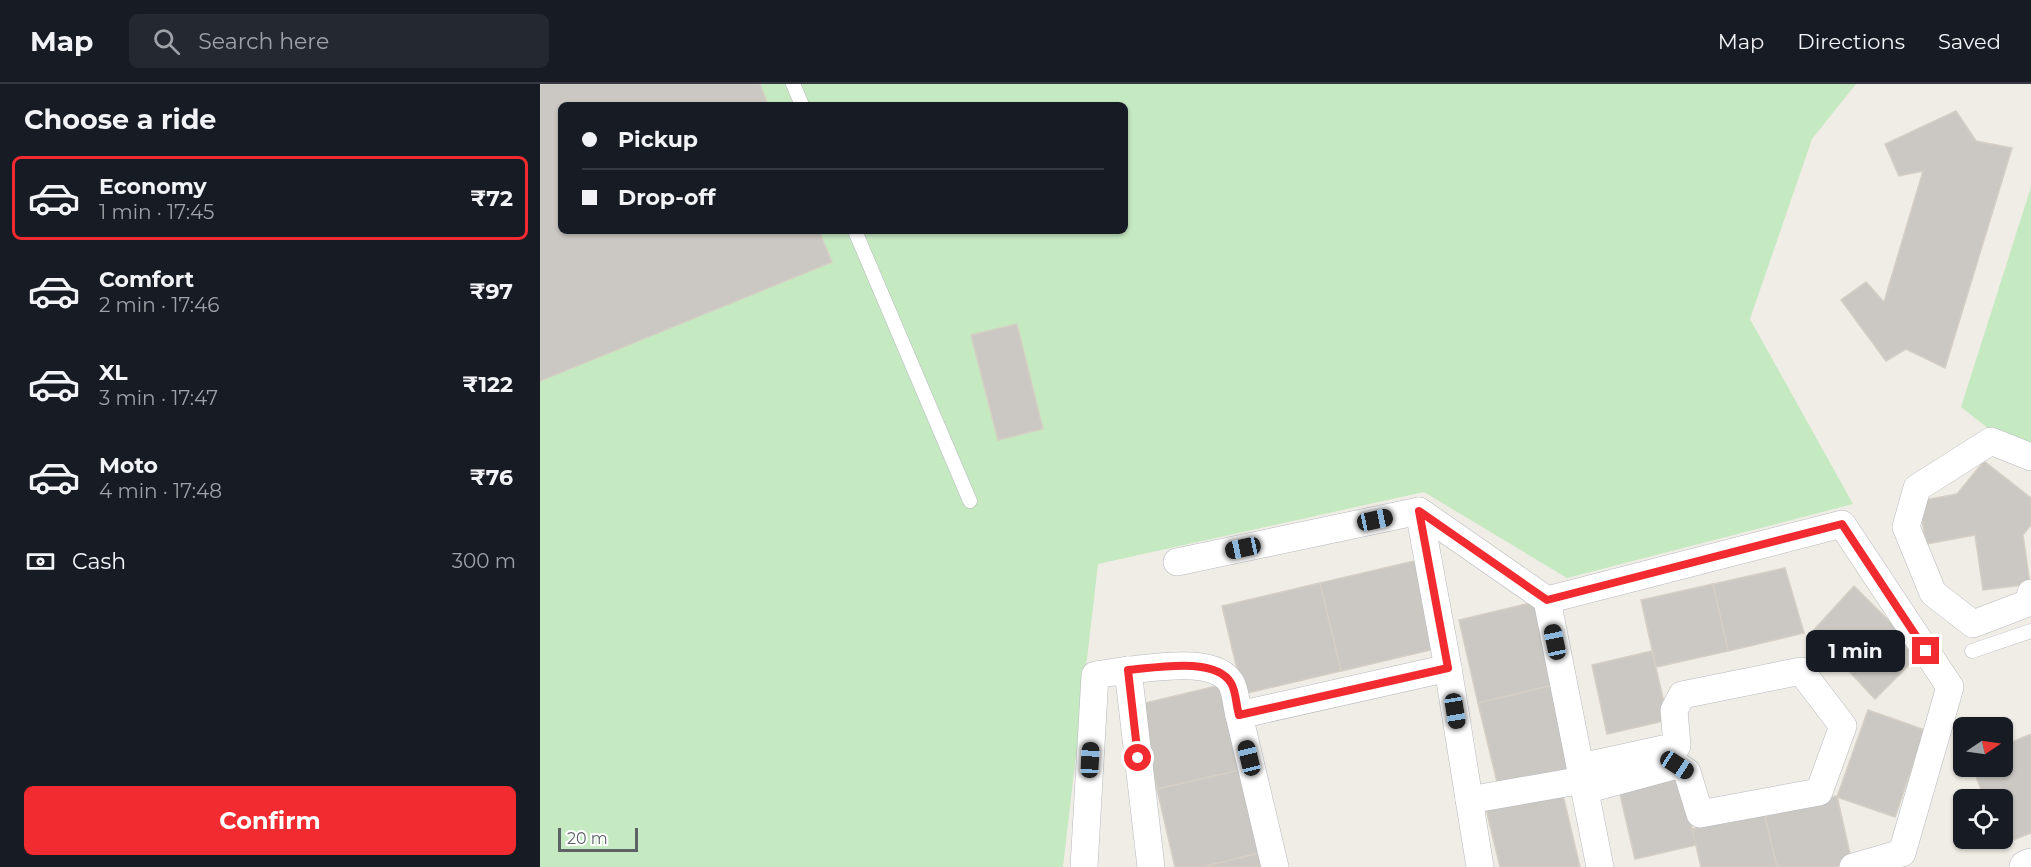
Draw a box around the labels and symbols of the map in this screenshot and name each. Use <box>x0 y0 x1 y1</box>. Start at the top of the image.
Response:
car <box>1356 507 1394 533</box>
car <box>1224 535 1262 561</box>
car <box>1542 623 1568 661</box>
callout: 1 min <box>1806 630 1905 672</box>
route end <box>1912 637 1939 664</box>
car <box>1443 692 1467 730</box>
north arrow <box>1953 717 2013 777</box>
car <box>1236 738 1262 778</box>
car <box>1080 742 1100 778</box>
route start <box>1124 744 1151 771</box>
car <box>1657 748 1697 782</box>
scale bar <box>558 825 638 852</box>

